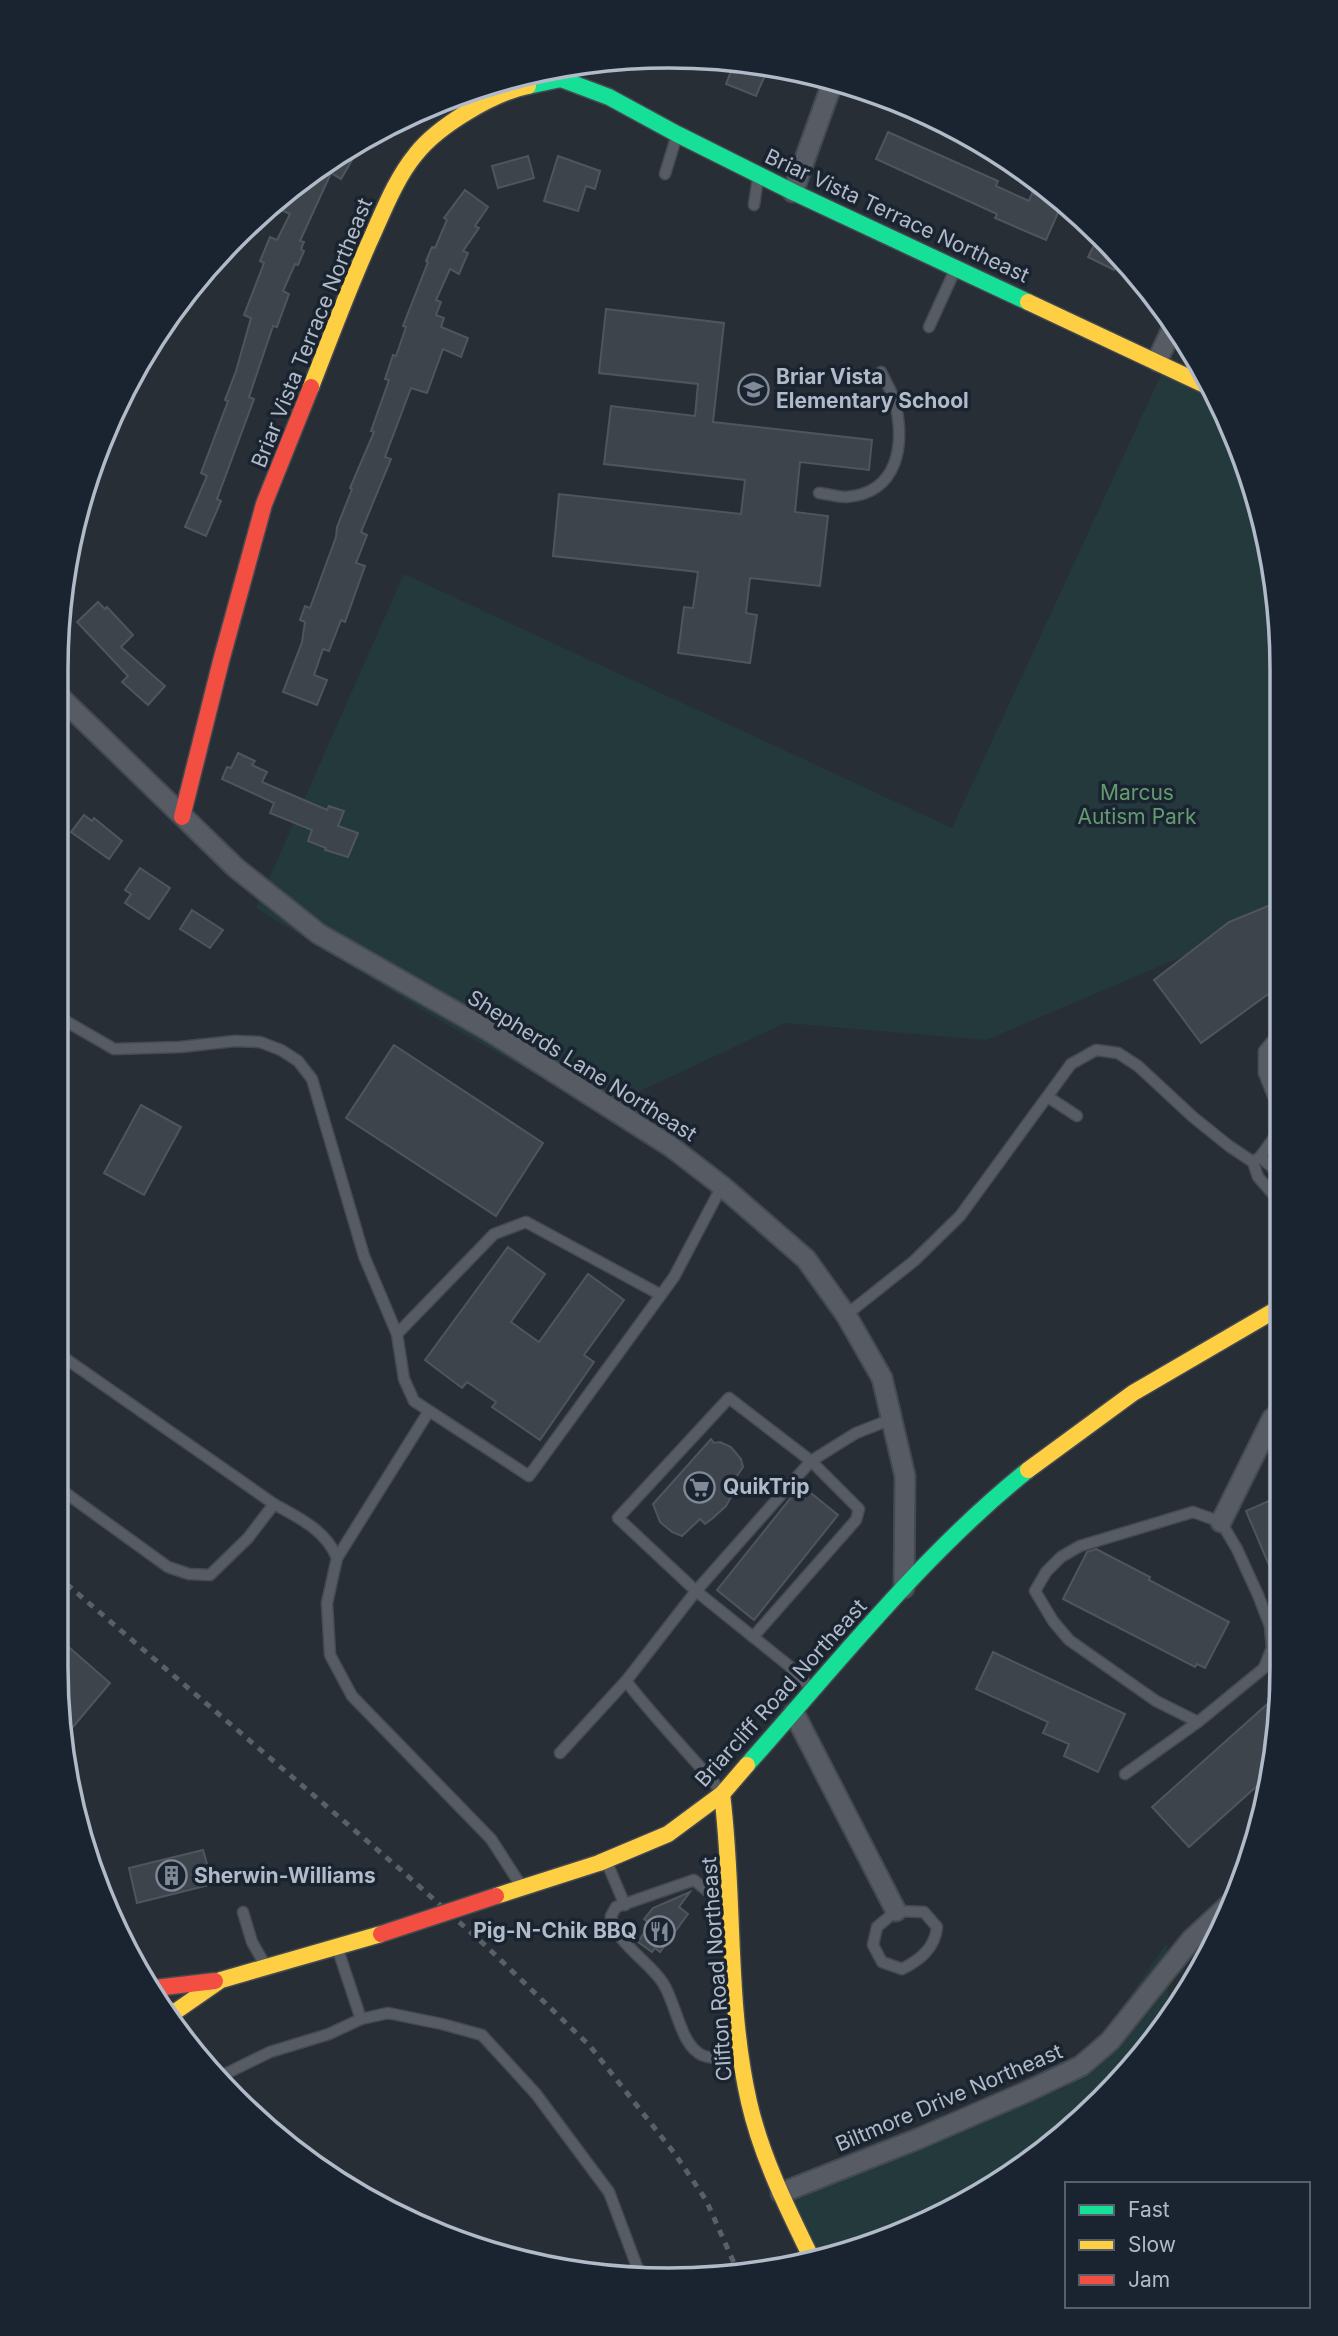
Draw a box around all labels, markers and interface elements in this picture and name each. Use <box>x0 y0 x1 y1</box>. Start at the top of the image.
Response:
street label: Briar Vista Terrace Northeast <box>761 143 1033 288</box>
street label: Briar Vista Terrace Northeast <box>246 194 377 471</box>
place label: Briar Vista Elementary School <box>776 364 969 413</box>
school or university icon: Briar Vista Elementary School <box>736 372 770 406</box>
park label: Marcus Autism Park <box>1077 780 1197 829</box>
street label: Shepherds Lane Northeast <box>463 985 702 1147</box>
supermarket icon: QuikTrip <box>683 1470 717 1504</box>
place label: QuikTrip <box>723 1474 810 1499</box>
street label: Briarcliff Road Northeast <box>690 1594 872 1792</box>
street label: Clifton Road Northeast <box>696 1856 737 2082</box>
building icon: Sherwin-Williams <box>154 1859 188 1893</box>
place label: Sherwin-Williams <box>194 1863 376 1888</box>
restaurant icon: Pig-N-Chik BBQ <box>643 1914 677 1948</box>
place label: Pig-N-Chik BBQ <box>473 1918 637 1943</box>
street label: Biltmore Drive Northeast <box>832 2038 1066 2157</box>
legend <box>1065 2182 1310 2308</box>
text: Fast <box>1128 2197 1170 2222</box>
text: Slow <box>1128 2232 1176 2257</box>
text: Jam <box>1128 2267 1170 2292</box>

